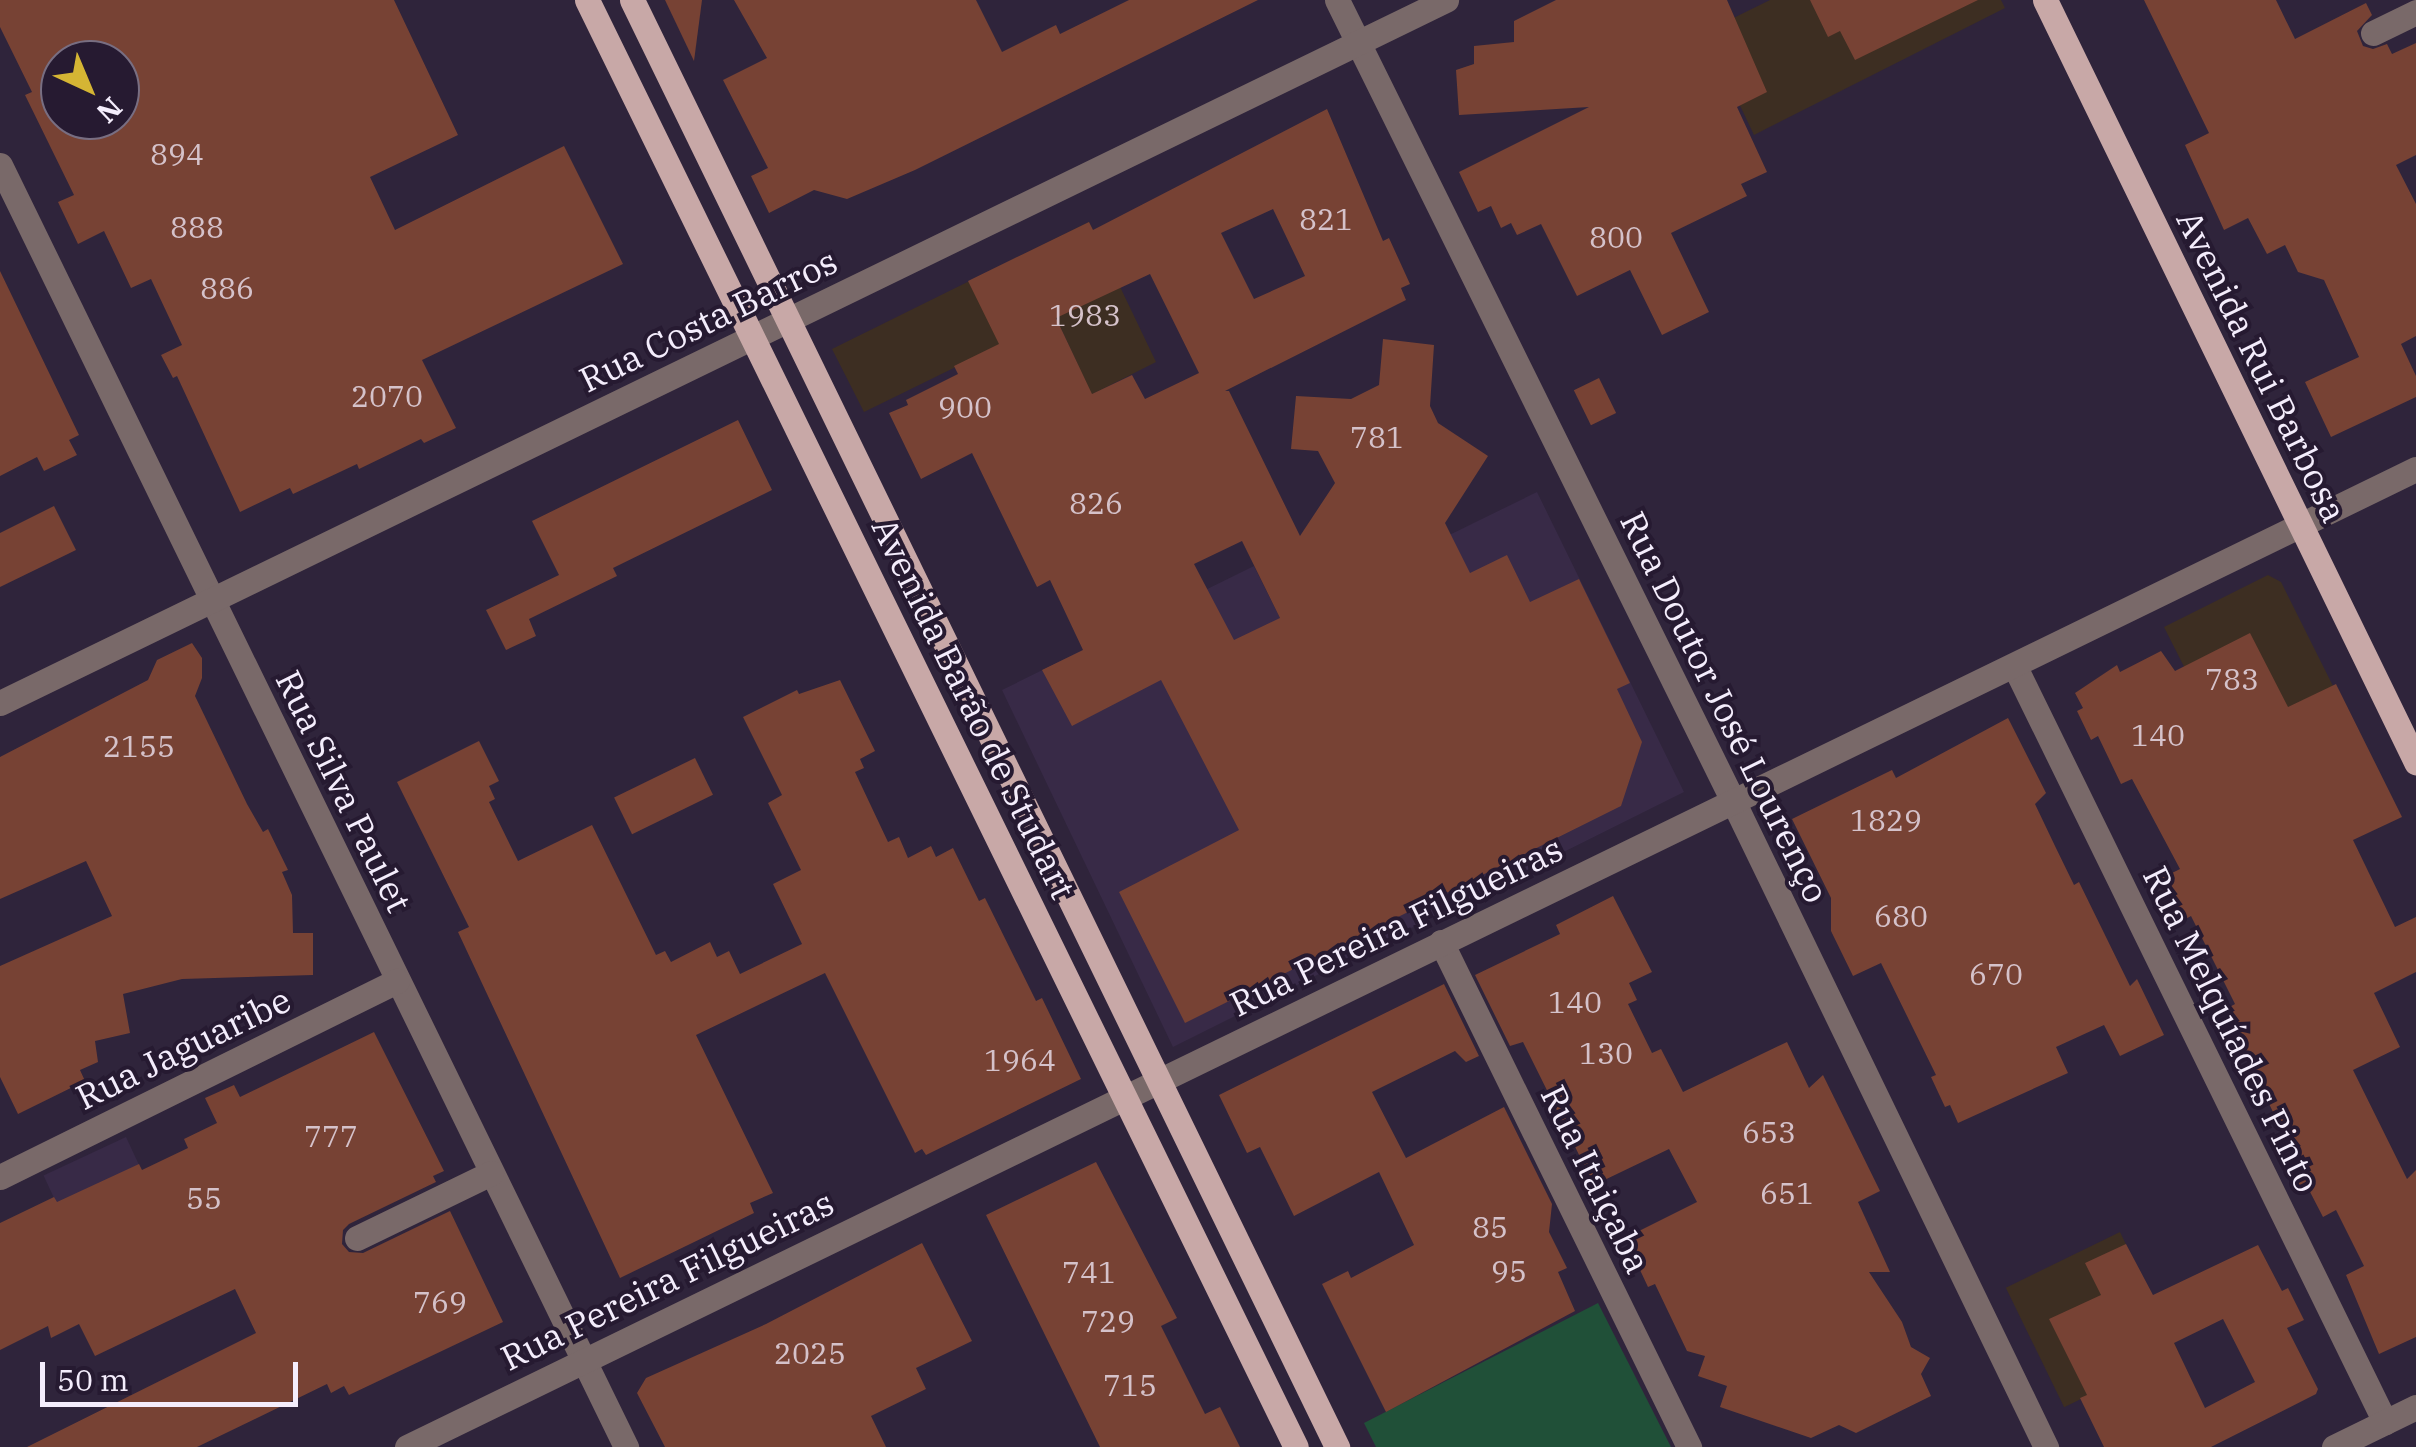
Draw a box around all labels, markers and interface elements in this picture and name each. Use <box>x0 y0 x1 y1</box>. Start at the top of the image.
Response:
north arrow <box>40 40 140 140</box>
text: N <box>89 89 131 132</box>
house number: 894 <box>150 136 204 172</box>
house number: 821 <box>1299 201 1353 237</box>
street label: Avenida Rui Barbosa <box>2168 203 2356 529</box>
house number: 888 <box>170 209 224 245</box>
house number: 800 <box>1589 219 1643 255</box>
street label: Rua Costa Barros <box>572 240 844 400</box>
house number: 886 <box>200 270 254 306</box>
house number: 1983 <box>1049 297 1121 333</box>
house number: 2070 <box>351 378 423 414</box>
house number: 900 <box>938 389 992 425</box>
house number: 781 <box>1350 419 1404 455</box>
house number: 826 <box>1069 485 1123 521</box>
street label: Rua Doutor José Lourenço <box>1612 505 1838 909</box>
street label: Avenida Barão de Studart <box>863 511 1085 905</box>
house number: 783 <box>2205 661 2259 697</box>
street label: Rua Silva Paulet <box>267 663 421 919</box>
house number: 140 <box>2131 717 2185 753</box>
house number: 2155 <box>103 728 175 764</box>
house number: 1829 <box>1850 802 1922 838</box>
street label: Rua Pereira Filgueiras <box>1223 827 1569 1025</box>
street label: Rua Melquíades Pinto <box>2135 859 2329 1199</box>
house number: 680 <box>1874 898 1928 934</box>
house number: 670 <box>1969 956 2023 992</box>
street label: Rua Jaguaribe <box>69 978 297 1118</box>
house number: 140 <box>1548 984 1602 1020</box>
house number: 130 <box>1579 1035 1633 1071</box>
house number: 1964 <box>984 1042 1056 1078</box>
street label: Rua Itaiçaba <box>1532 1078 1660 1280</box>
house number: 653 <box>1742 1114 1796 1150</box>
house number: 777 <box>304 1118 358 1154</box>
house number: 651 <box>1760 1175 1814 1211</box>
house number: 55 <box>186 1180 222 1216</box>
street label: Rua Pereira Filgueiras <box>494 1181 840 1379</box>
house number: 85 <box>1472 1209 1508 1245</box>
house number: 95 <box>1491 1253 1527 1289</box>
house number: 741 <box>1062 1254 1116 1290</box>
house number: 769 <box>413 1284 467 1320</box>
house number: 729 <box>1081 1303 1135 1339</box>
house number: 2025 <box>774 1335 846 1371</box>
scale bar <box>45 1342 302 1404</box>
text: 50 m <box>57 1360 129 1399</box>
house number: 715 <box>1103 1367 1157 1403</box>

